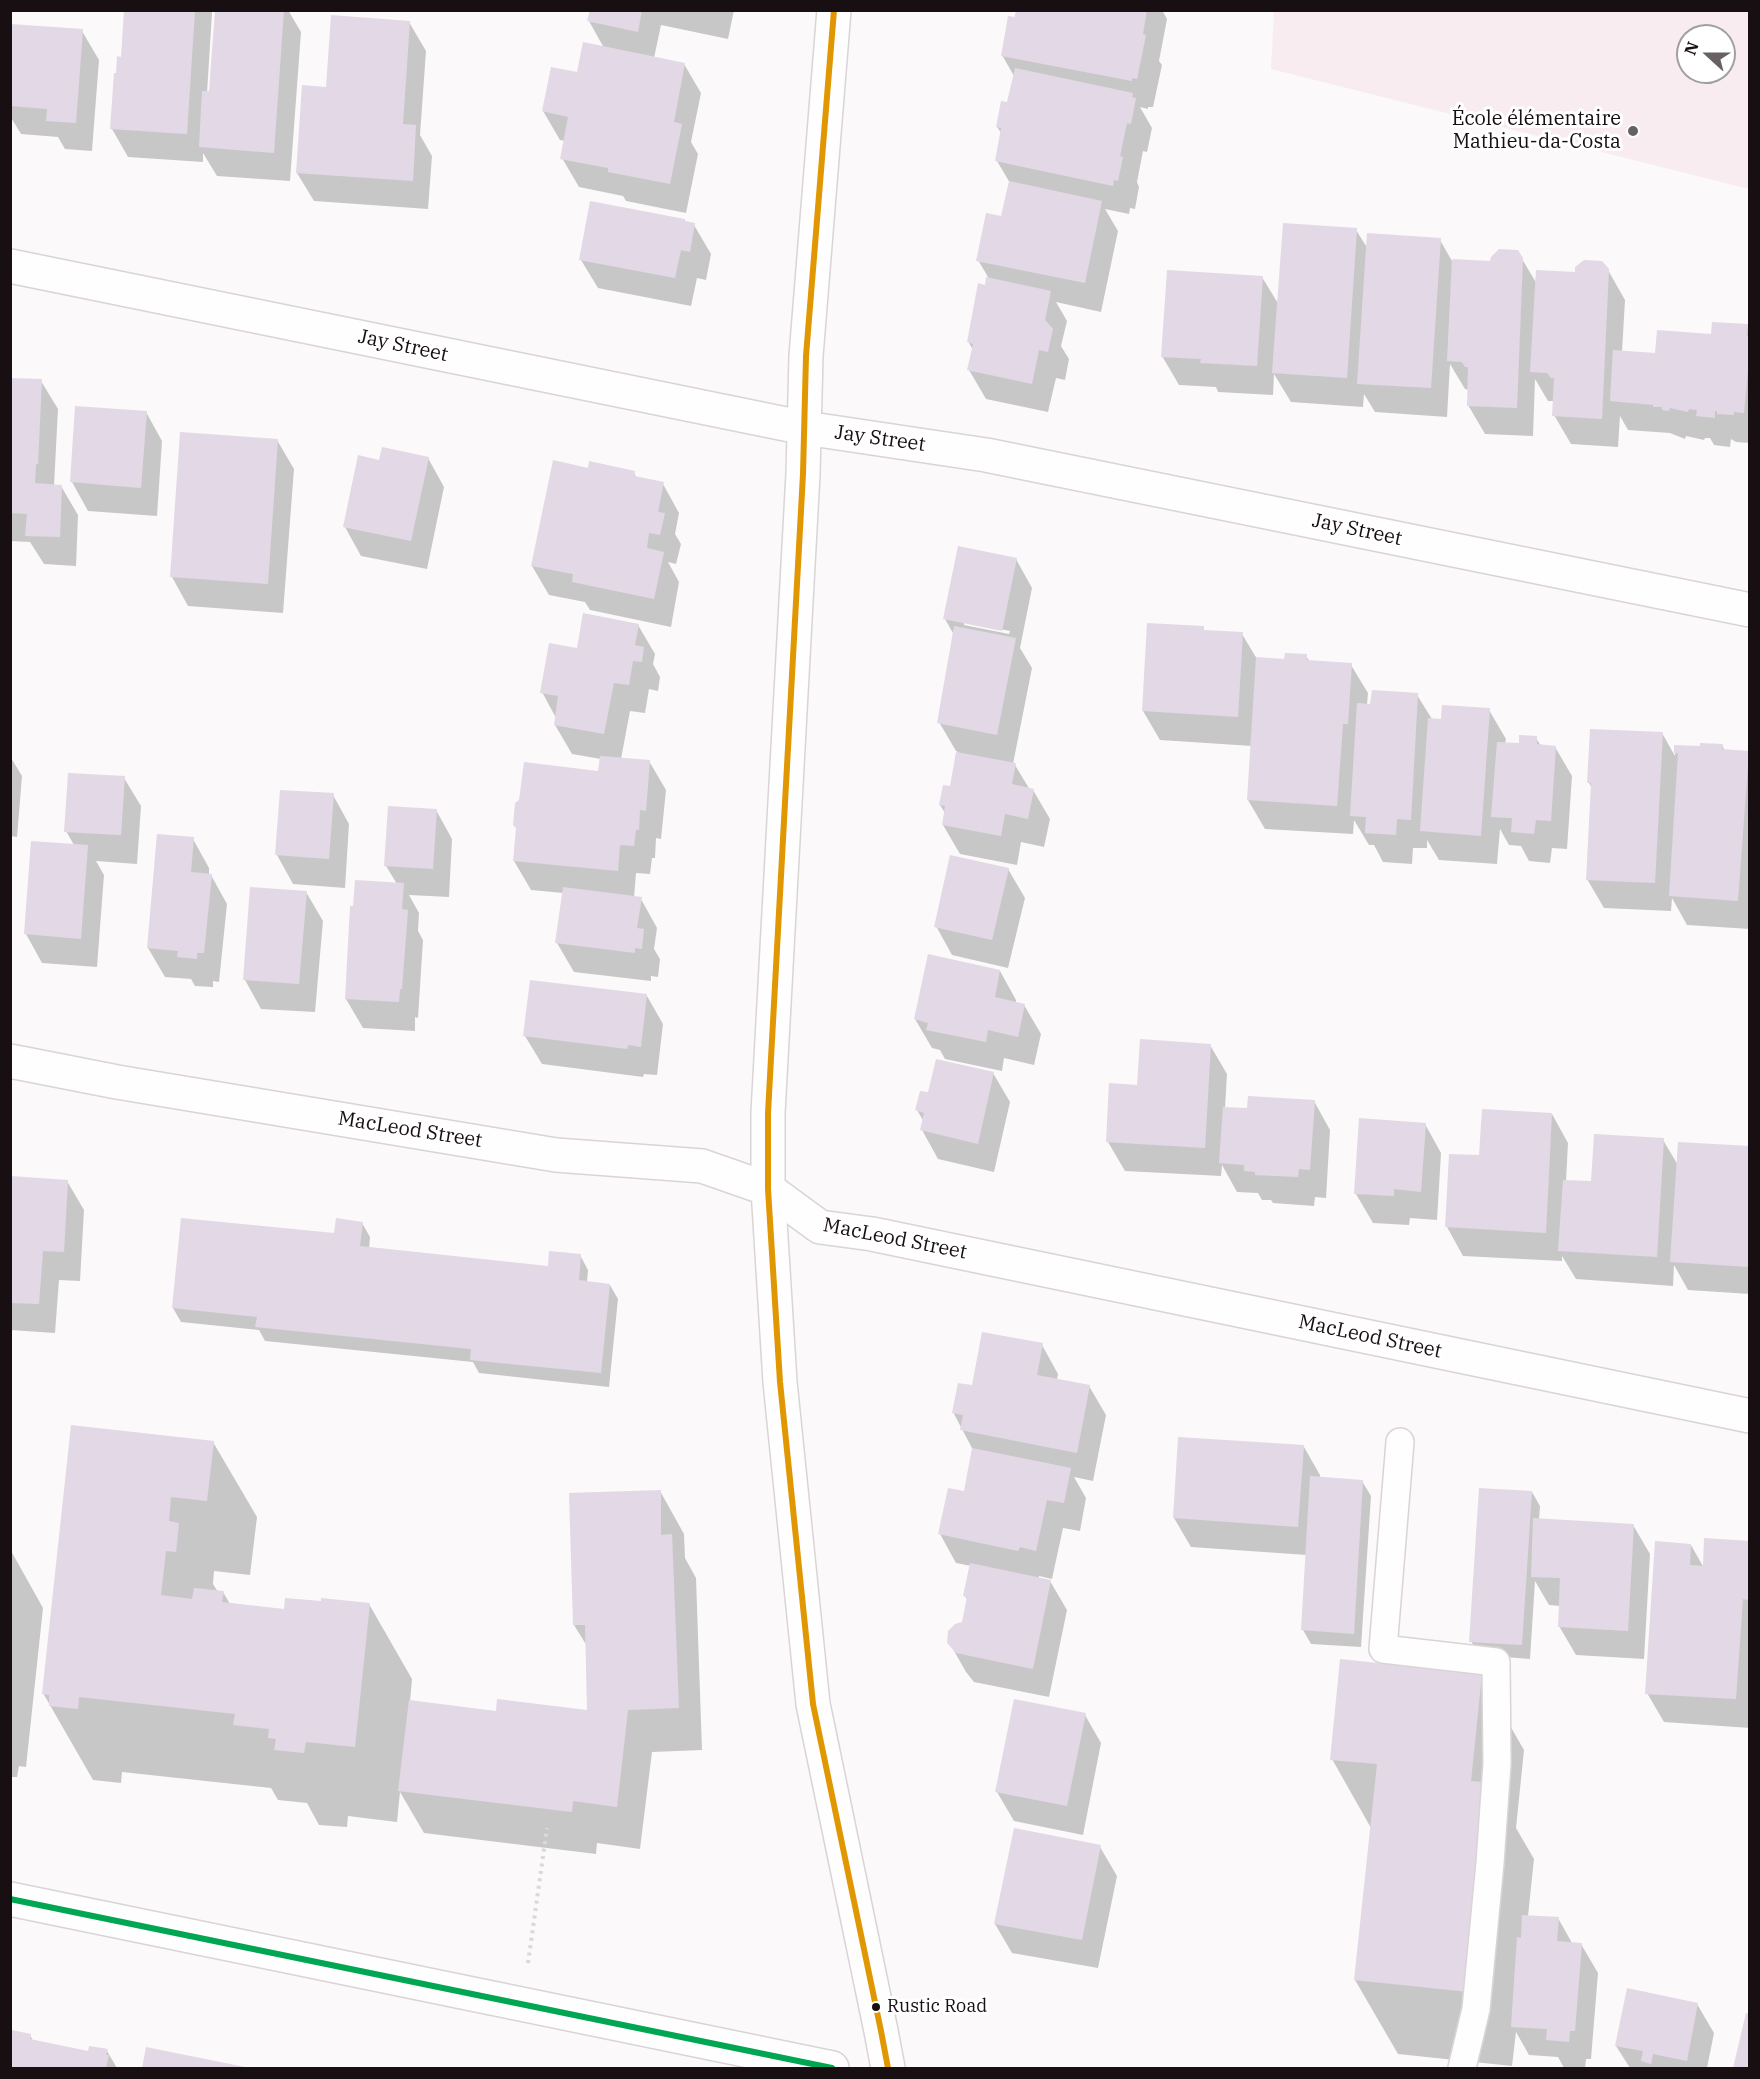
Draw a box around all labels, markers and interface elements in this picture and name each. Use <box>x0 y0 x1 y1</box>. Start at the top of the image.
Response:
north arrow <box>1676 24 1736 84</box>
text: N <box>1679 39 1703 58</box>
place label: École élémentaire Mathieu-da-Costa <box>1452 107 1621 154</box>
marker: École élémentaire Mathieu-da-Costa <box>1626 124 1640 138</box>
street label: Jay Street <box>356 325 450 367</box>
street label: Jay Street <box>833 421 927 457</box>
street label: Jay Street <box>1310 509 1404 551</box>
street label: MacLeod Street <box>336 1107 484 1153</box>
street label: MacLeod Street <box>821 1213 969 1265</box>
street label: MacLeod Street <box>1296 1310 1444 1364</box>
place label: Rustic Road <box>887 1996 987 2018</box>
marker: Rustic Road <box>870 2001 882 2013</box>

